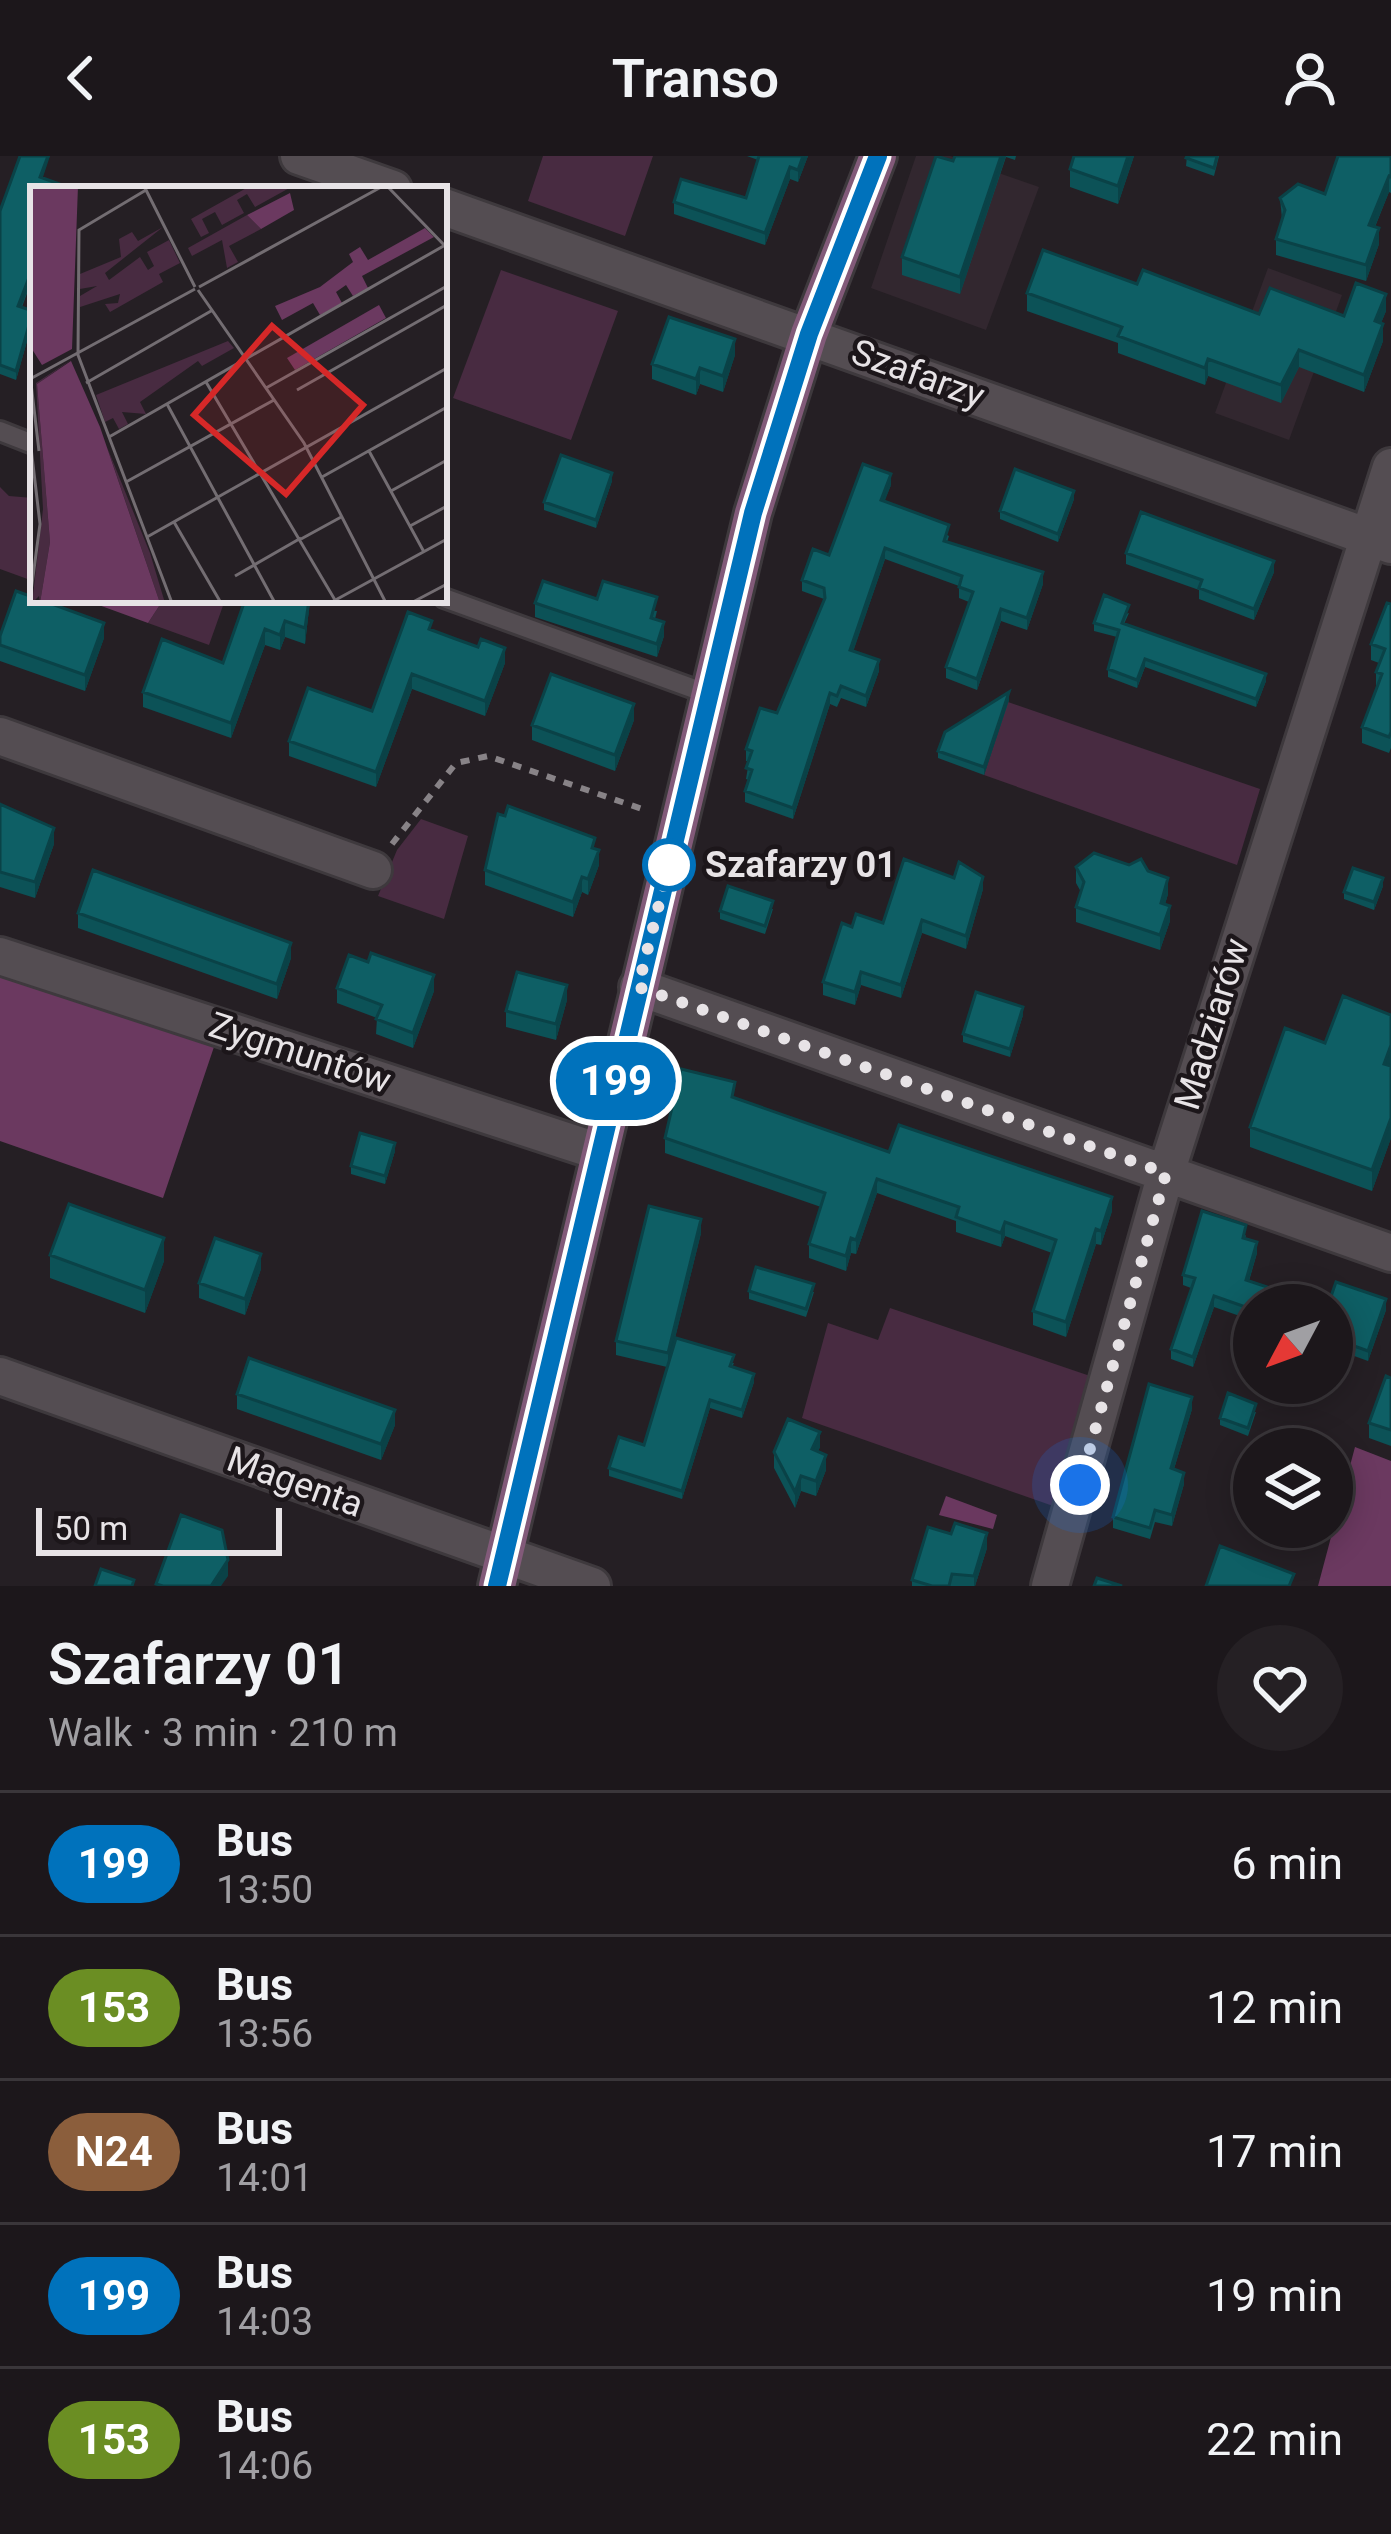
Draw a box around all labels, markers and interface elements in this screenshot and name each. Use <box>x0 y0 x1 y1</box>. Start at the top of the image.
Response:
icon: back <box>48 45 114 111</box>
icon: person <box>1277 45 1343 111</box>
text: Transo <box>612 47 779 110</box>
inset map <box>30 186 447 603</box>
street label: Szafarzy <box>846 331 990 417</box>
marker: Szafarzy 01 <box>644 840 694 890</box>
place label: Szafarzy 01 <box>705 844 897 886</box>
street label: Madziarów <box>1166 933 1258 1115</box>
street label: Zygmuntów <box>204 1004 396 1102</box>
line badge: 199 <box>547 1042 685 1120</box>
text: 199 <box>580 1056 652 1105</box>
north arrow <box>1233 1284 1353 1404</box>
map controls <box>1233 1284 1353 1548</box>
button: layers <box>1233 1428 1353 1548</box>
street label: Magenta <box>221 1438 369 1526</box>
your location <box>1050 1455 1110 1515</box>
scale bar <box>36 1502 282 1555</box>
text: 50 m <box>54 1509 128 1548</box>
button: heart <box>1217 1625 1343 1751</box>
text: Szafarzy 01 <box>48 1631 350 1698</box>
text: Walk · 3 min · 210 m <box>48 1710 398 1756</box>
text: Bus <box>216 1814 293 1867</box>
text: 6 min <box>1231 1837 1343 1890</box>
text: 199 <box>78 1839 150 1888</box>
text: 13:50 <box>216 1867 313 1913</box>
text: Bus <box>216 1958 293 2011</box>
text: 12 min <box>1206 1981 1343 2034</box>
text: 153 <box>78 1983 150 2032</box>
text: 13:56 <box>216 2011 313 2057</box>
text: Bus <box>216 2102 293 2155</box>
text: 17 min <box>1206 2125 1343 2178</box>
text: N24 <box>75 2127 153 2176</box>
text: 14:01 <box>216 2155 313 2201</box>
text: Bus <box>216 2246 293 2299</box>
text: 19 min <box>1206 2269 1343 2322</box>
text: 199 <box>78 2271 150 2320</box>
text: 14:03 <box>216 2299 313 2345</box>
text: Bus <box>216 2390 293 2443</box>
text: 22 min <box>1206 2413 1343 2466</box>
text: 153 <box>78 2415 150 2464</box>
text: 14:06 <box>216 2443 313 2489</box>

